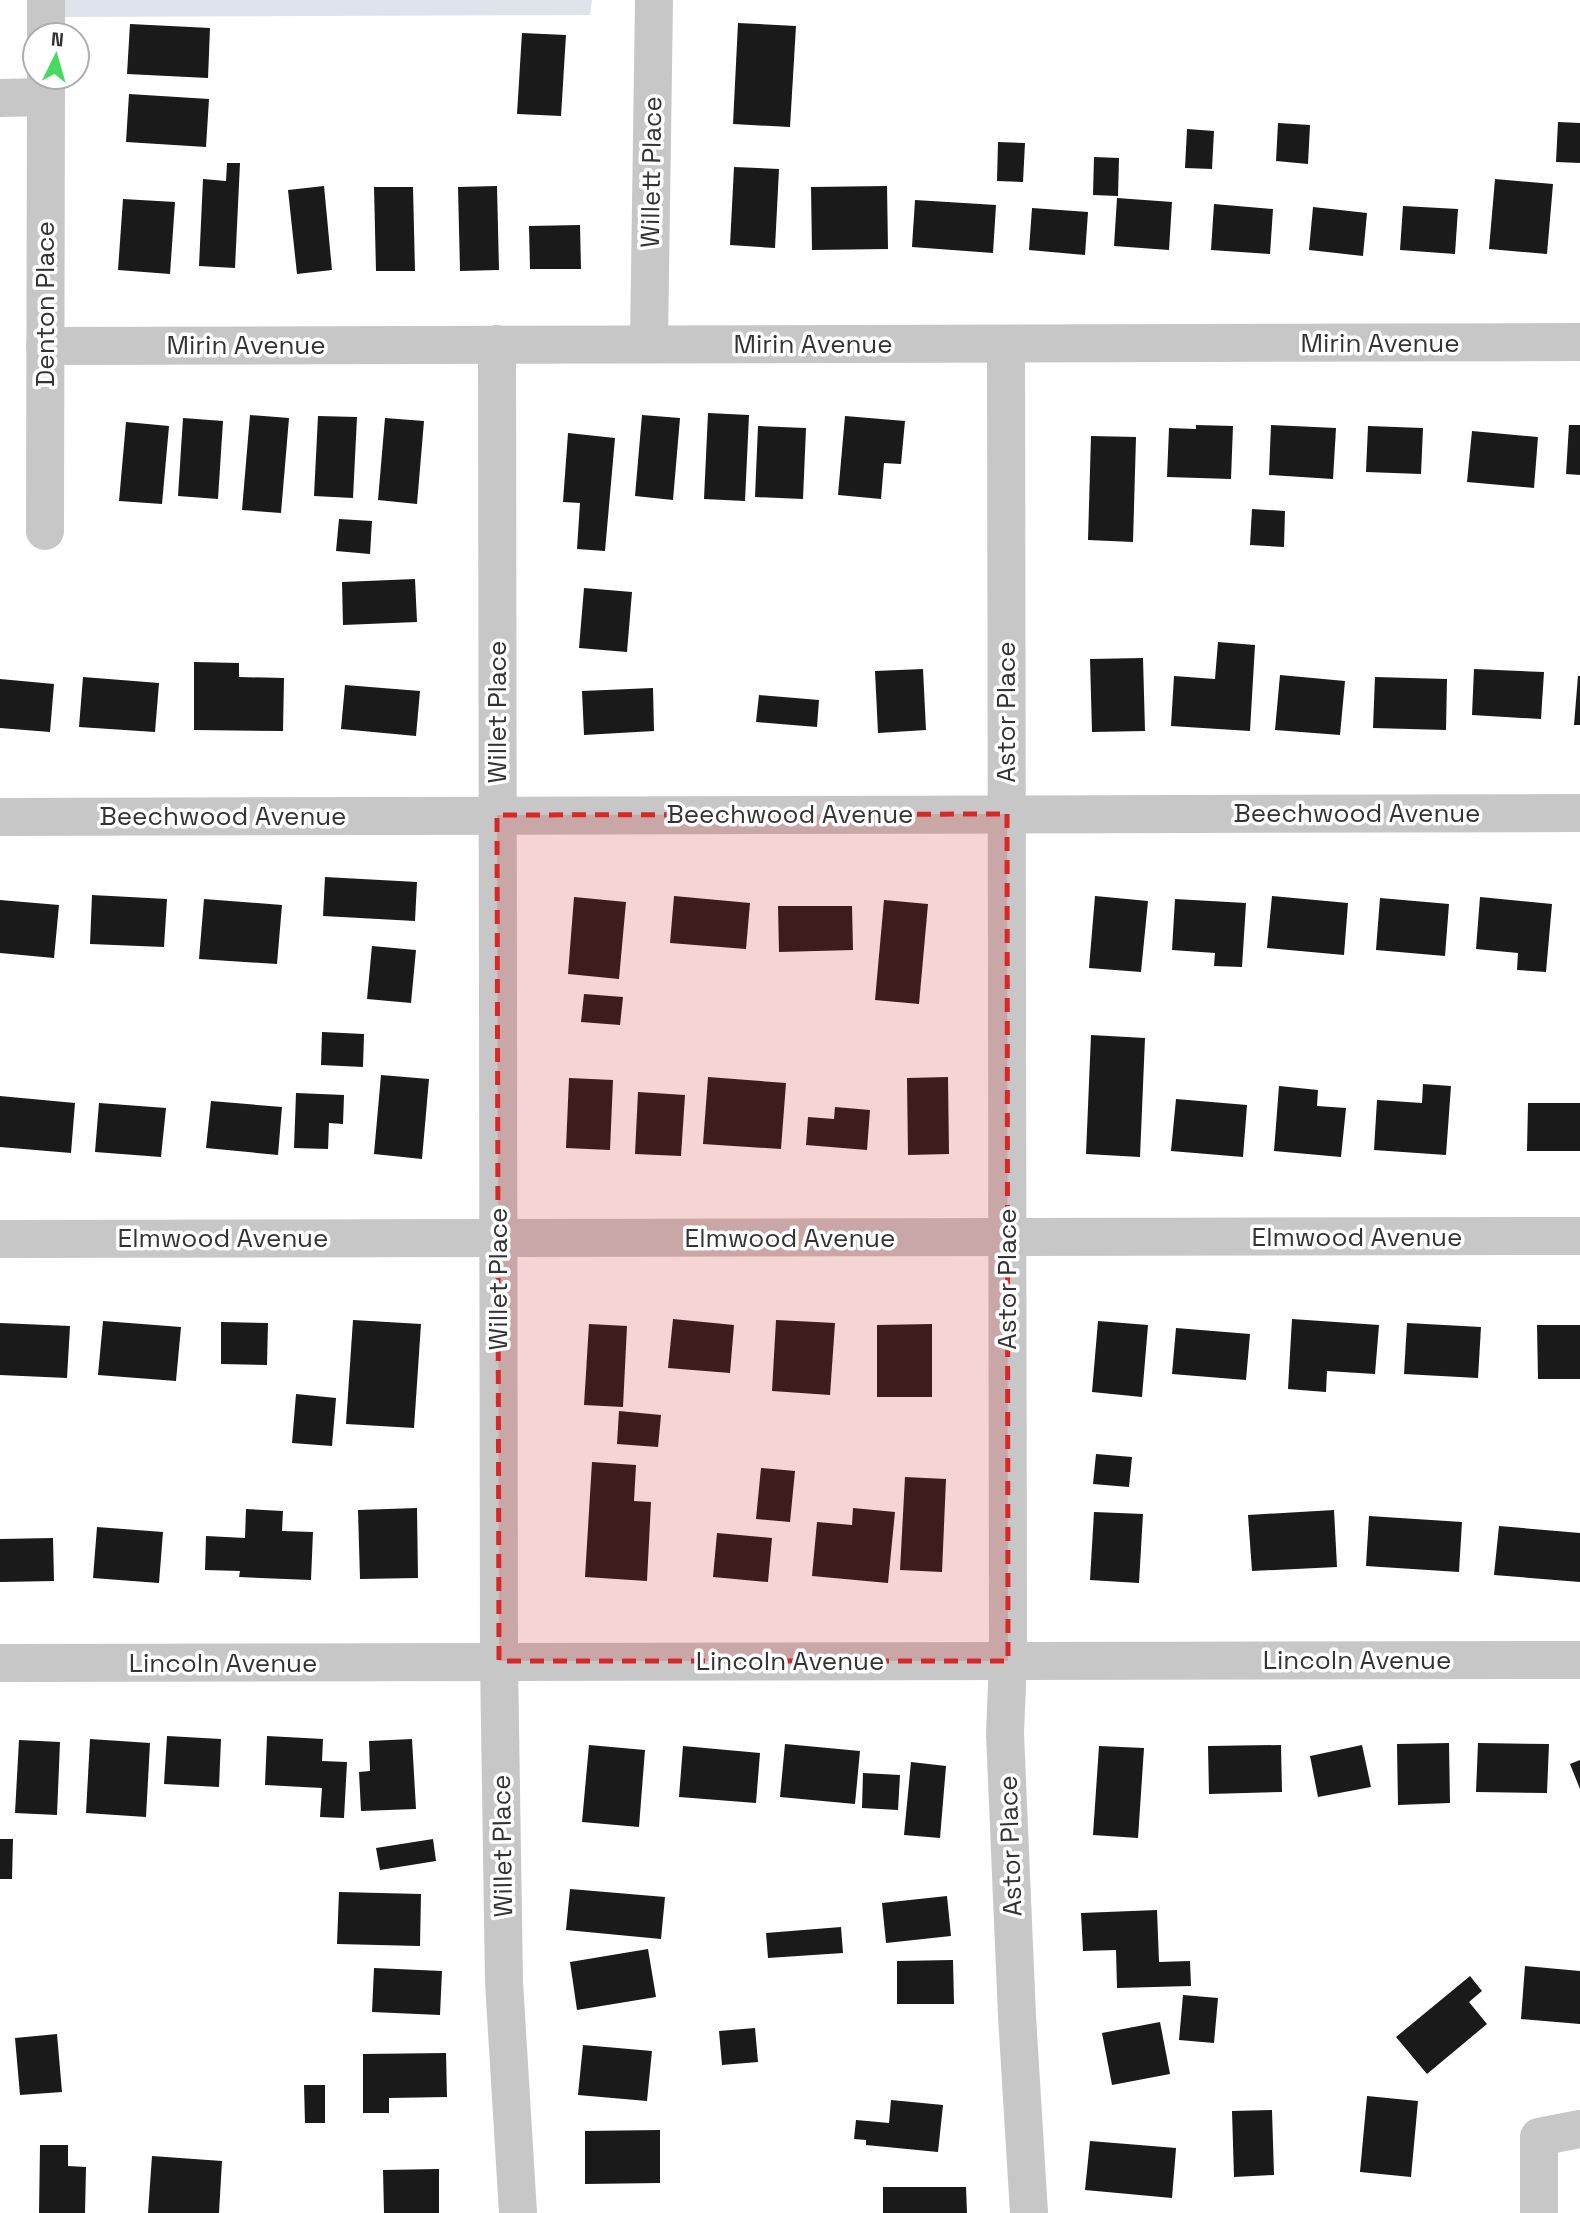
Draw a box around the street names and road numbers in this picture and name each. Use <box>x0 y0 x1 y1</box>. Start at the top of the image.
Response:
street label: Willett Place <box>633 96 669 248</box>
street label: Denton Place <box>28 221 62 387</box>
street label: Mirin Avenue <box>1300 326 1460 360</box>
street label: Mirin Avenue <box>733 327 893 361</box>
street label: Mirin Avenue <box>166 328 326 362</box>
street label: Willet Place <box>480 641 514 783</box>
street label: Astor Place <box>989 641 1023 783</box>
street label: Beechwood Avenue <box>1234 796 1480 830</box>
street label: Beechwood Avenue <box>667 797 913 831</box>
street label: Beechwood Avenue <box>100 799 346 833</box>
street label: Willet Place <box>481 1208 515 1350</box>
street label: Astor Place <box>990 1208 1024 1350</box>
street label: Elmwood Avenue <box>1252 1220 1462 1254</box>
street label: Elmwood Avenue <box>118 1221 328 1255</box>
street label: Elmwood Avenue <box>685 1221 895 1255</box>
street label: Lincoln Avenue <box>1263 1643 1451 1677</box>
street label: Lincoln Avenue <box>696 1644 884 1678</box>
street label: Lincoln Avenue <box>129 1646 317 1680</box>
street label: Willet Place <box>484 1774 520 1918</box>
street label: Astor Place <box>991 1775 1029 1917</box>

